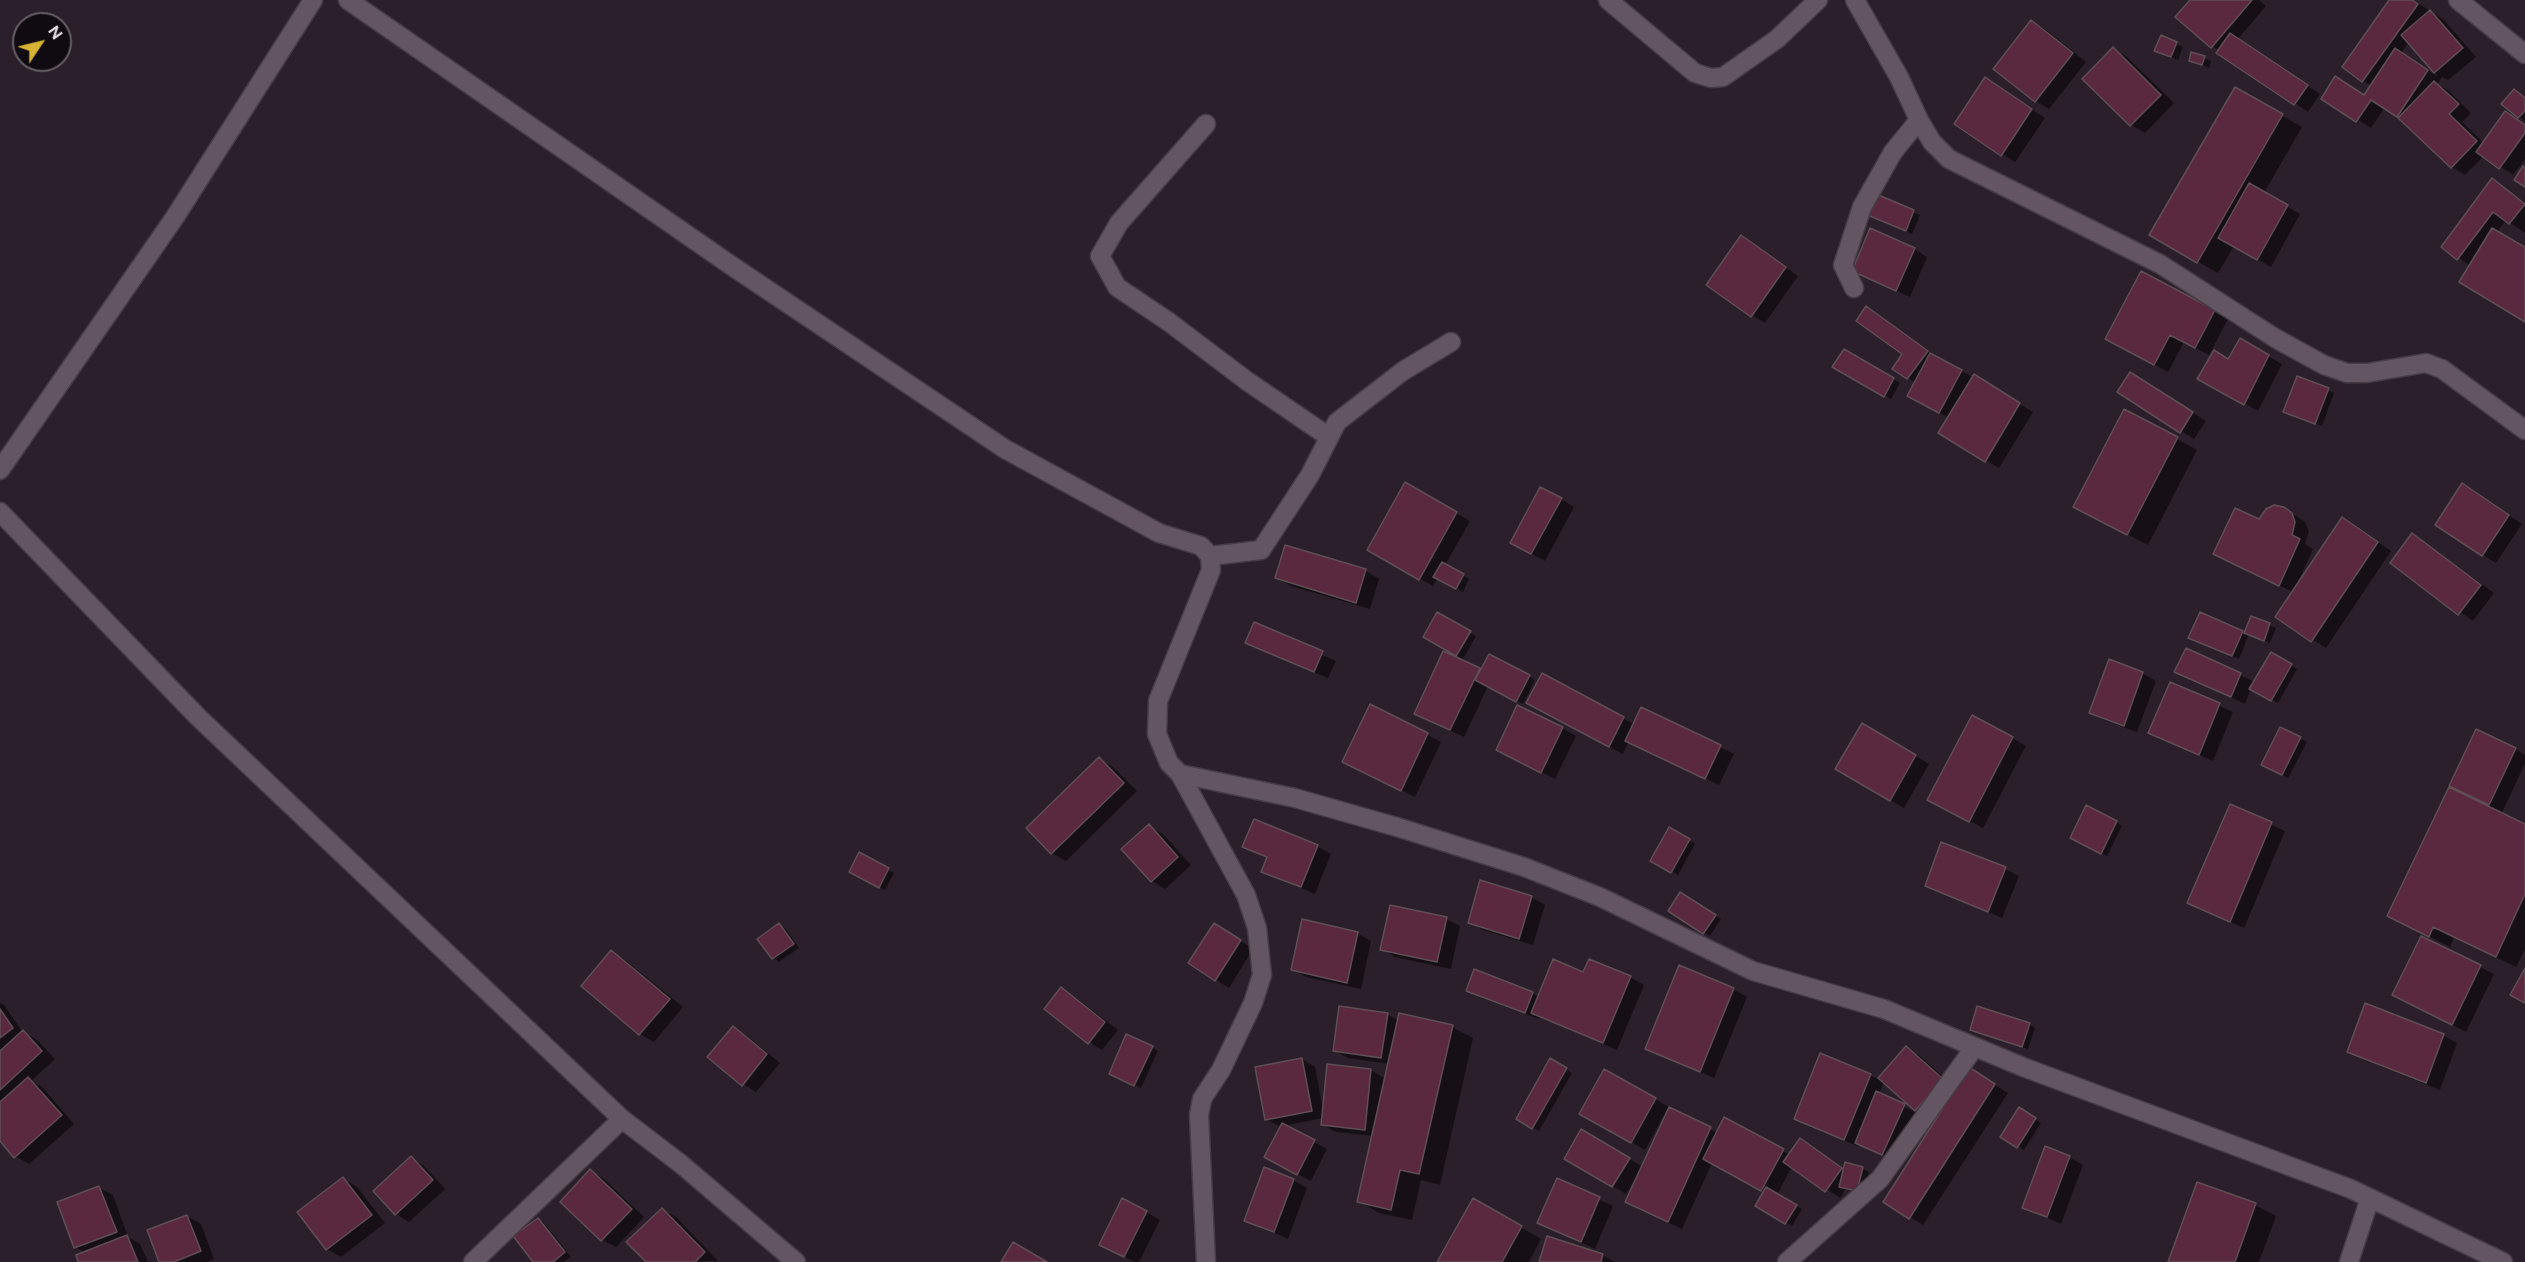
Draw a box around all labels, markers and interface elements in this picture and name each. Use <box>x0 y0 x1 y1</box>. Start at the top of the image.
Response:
north arrow <box>12 12 72 72</box>
text: N <box>44 22 67 43</box>

